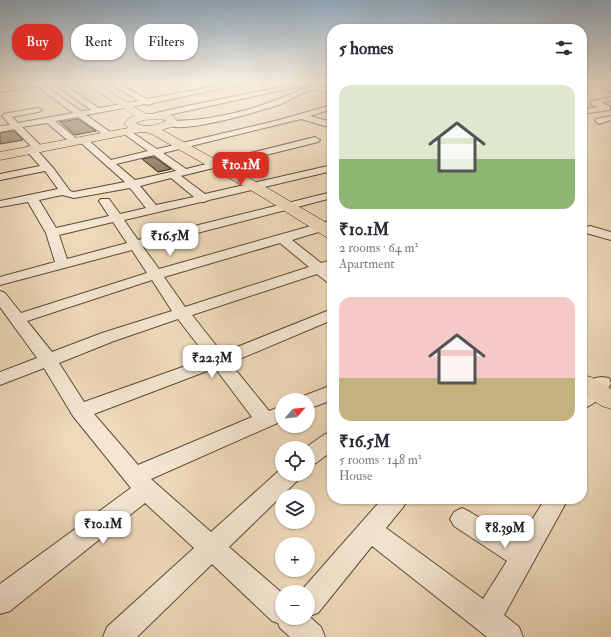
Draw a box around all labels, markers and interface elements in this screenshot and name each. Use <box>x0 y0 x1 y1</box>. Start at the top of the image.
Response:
chip: Buy <box>12 24 63 60</box>
chip: Rent <box>71 24 126 60</box>
chip: Filters <box>134 24 198 60</box>
icon: filters <box>553 37 575 59</box>
text: 5 homes <box>339 38 393 59</box>
icon: home <box>421 111 493 183</box>
pin: ₹10.1M <box>208 152 274 186</box>
text: ₹10.1M <box>222 157 260 173</box>
text: ₹10.1M <box>339 219 389 240</box>
pin: ₹16.5M <box>137 223 203 257</box>
text: ₹16.5M <box>150 228 190 244</box>
text: 2 rooms · 64 m² <box>339 240 418 256</box>
text: Apartment <box>339 256 395 272</box>
icon: home <box>421 323 493 395</box>
pin: ₹22.3M <box>179 345 245 379</box>
text: ₹22.3M <box>192 350 232 366</box>
north arrow <box>275 393 315 433</box>
map controls <box>275 393 315 625</box>
text: ₹16.5M <box>339 431 390 452</box>
button: locate <box>275 441 315 481</box>
text: 5 rooms · 148 m² <box>339 452 422 468</box>
text: House <box>339 468 372 484</box>
button: layers <box>275 489 315 529</box>
pin: ₹10.1M <box>70 511 136 545</box>
pin: ₹8.39M <box>472 515 538 549</box>
text: ₹10.1M <box>84 516 122 532</box>
text: ₹8.39M <box>485 520 525 536</box>
button: + <box>275 537 315 577</box>
button: − <box>275 585 315 625</box>

